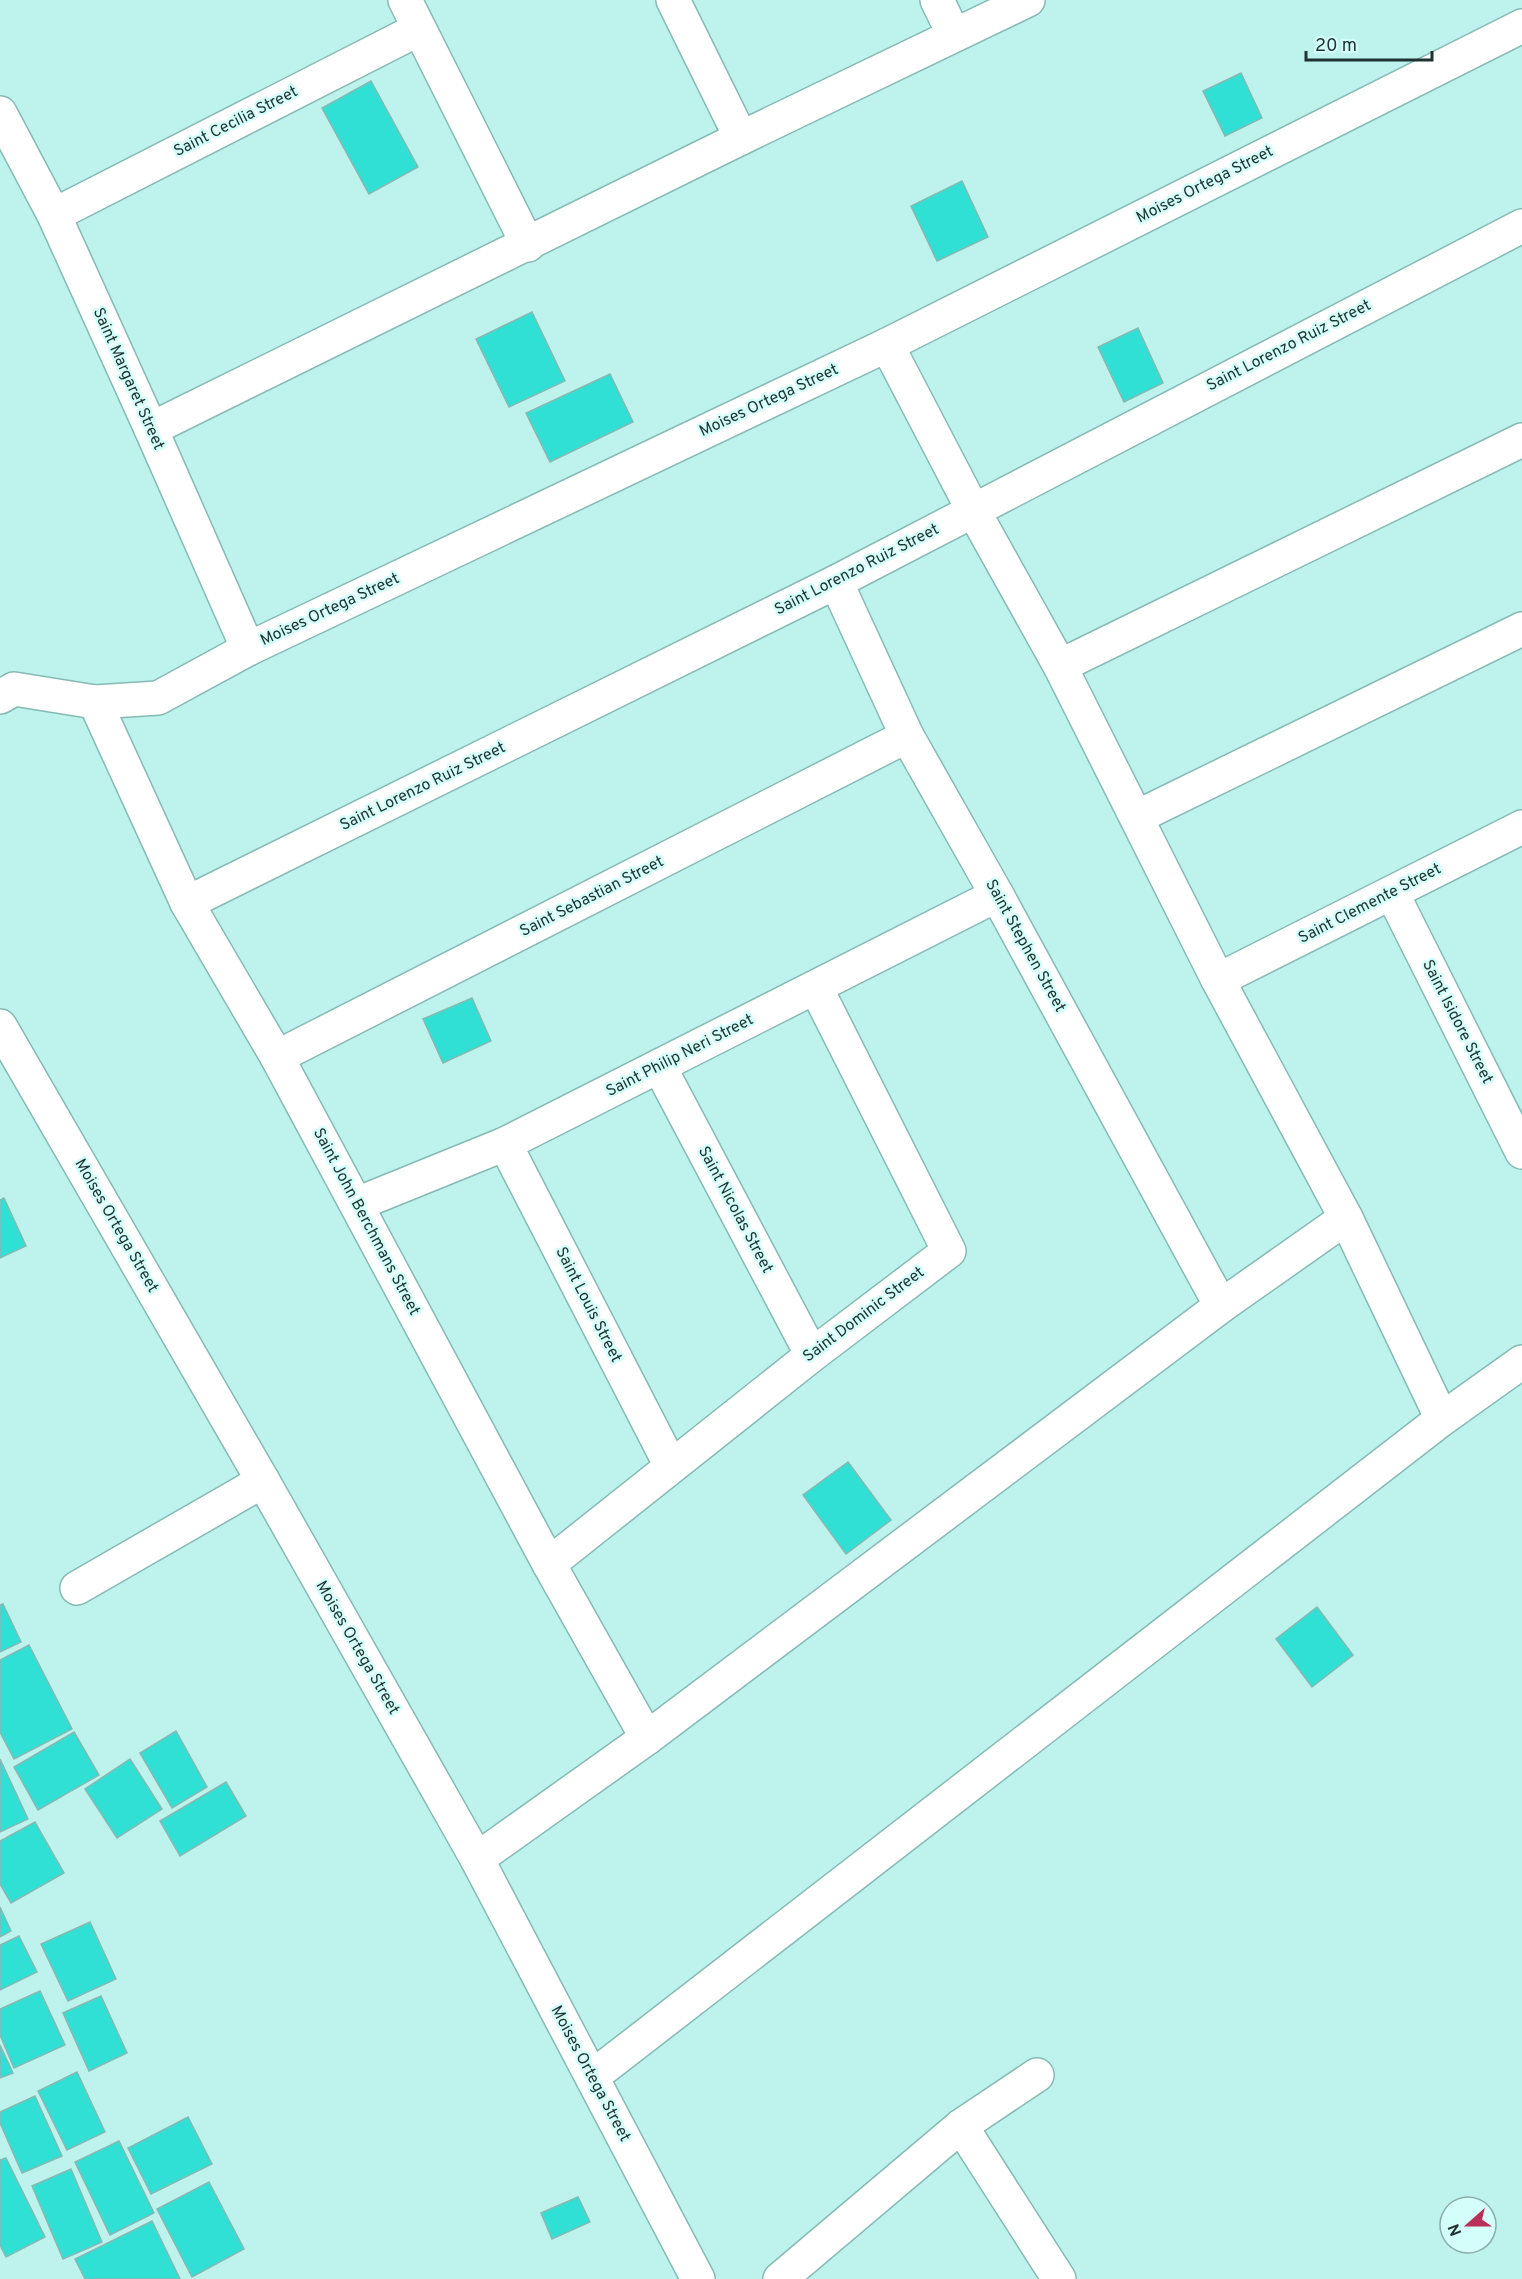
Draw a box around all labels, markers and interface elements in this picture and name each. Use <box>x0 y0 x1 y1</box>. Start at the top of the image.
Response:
scale bar <box>1306 24 1432 62</box>
text: 20 m <box>1315 35 1357 58</box>
street label: Saint Cecilia Street <box>171 82 301 162</box>
street label: Moises Ortega Street <box>1133 142 1277 228</box>
street label: Saint Lorenzo Ruiz Street <box>1203 296 1375 396</box>
street label: Saint Margaret Street <box>88 305 168 453</box>
street label: Moises Ortega Street <box>696 360 842 442</box>
street label: Saint Lorenzo Ruiz Street <box>771 520 943 620</box>
street label: Moises Ortega Street <box>257 569 403 651</box>
street label: Saint Lorenzo Ruiz Street <box>337 738 509 836</box>
street label: Saint Sebastian Street <box>517 852 667 942</box>
street label: Saint Clemente Street <box>1295 859 1445 949</box>
street label: Saint Stephen Street <box>980 876 1070 1016</box>
street label: Saint Isidore Street <box>1417 957 1497 1087</box>
street label: Saint Philip Neri Street <box>603 1010 757 1102</box>
street label: Saint John Berchmans Street <box>308 1125 424 1319</box>
street label: Saint Nicolas Street <box>693 1143 777 1277</box>
street label: Moises Ortega Street <box>70 1155 162 1297</box>
street label: Saint Louis Street <box>550 1244 626 1366</box>
street label: Saint Dominic Street <box>799 1263 929 1367</box>
street label: Moises Ortega Street <box>311 1577 403 1719</box>
street label: Moises Ortega Street <box>546 2003 634 2145</box>
north arrow <box>1438 2195 1498 2255</box>
text: N <box>1444 2221 1467 2239</box>

